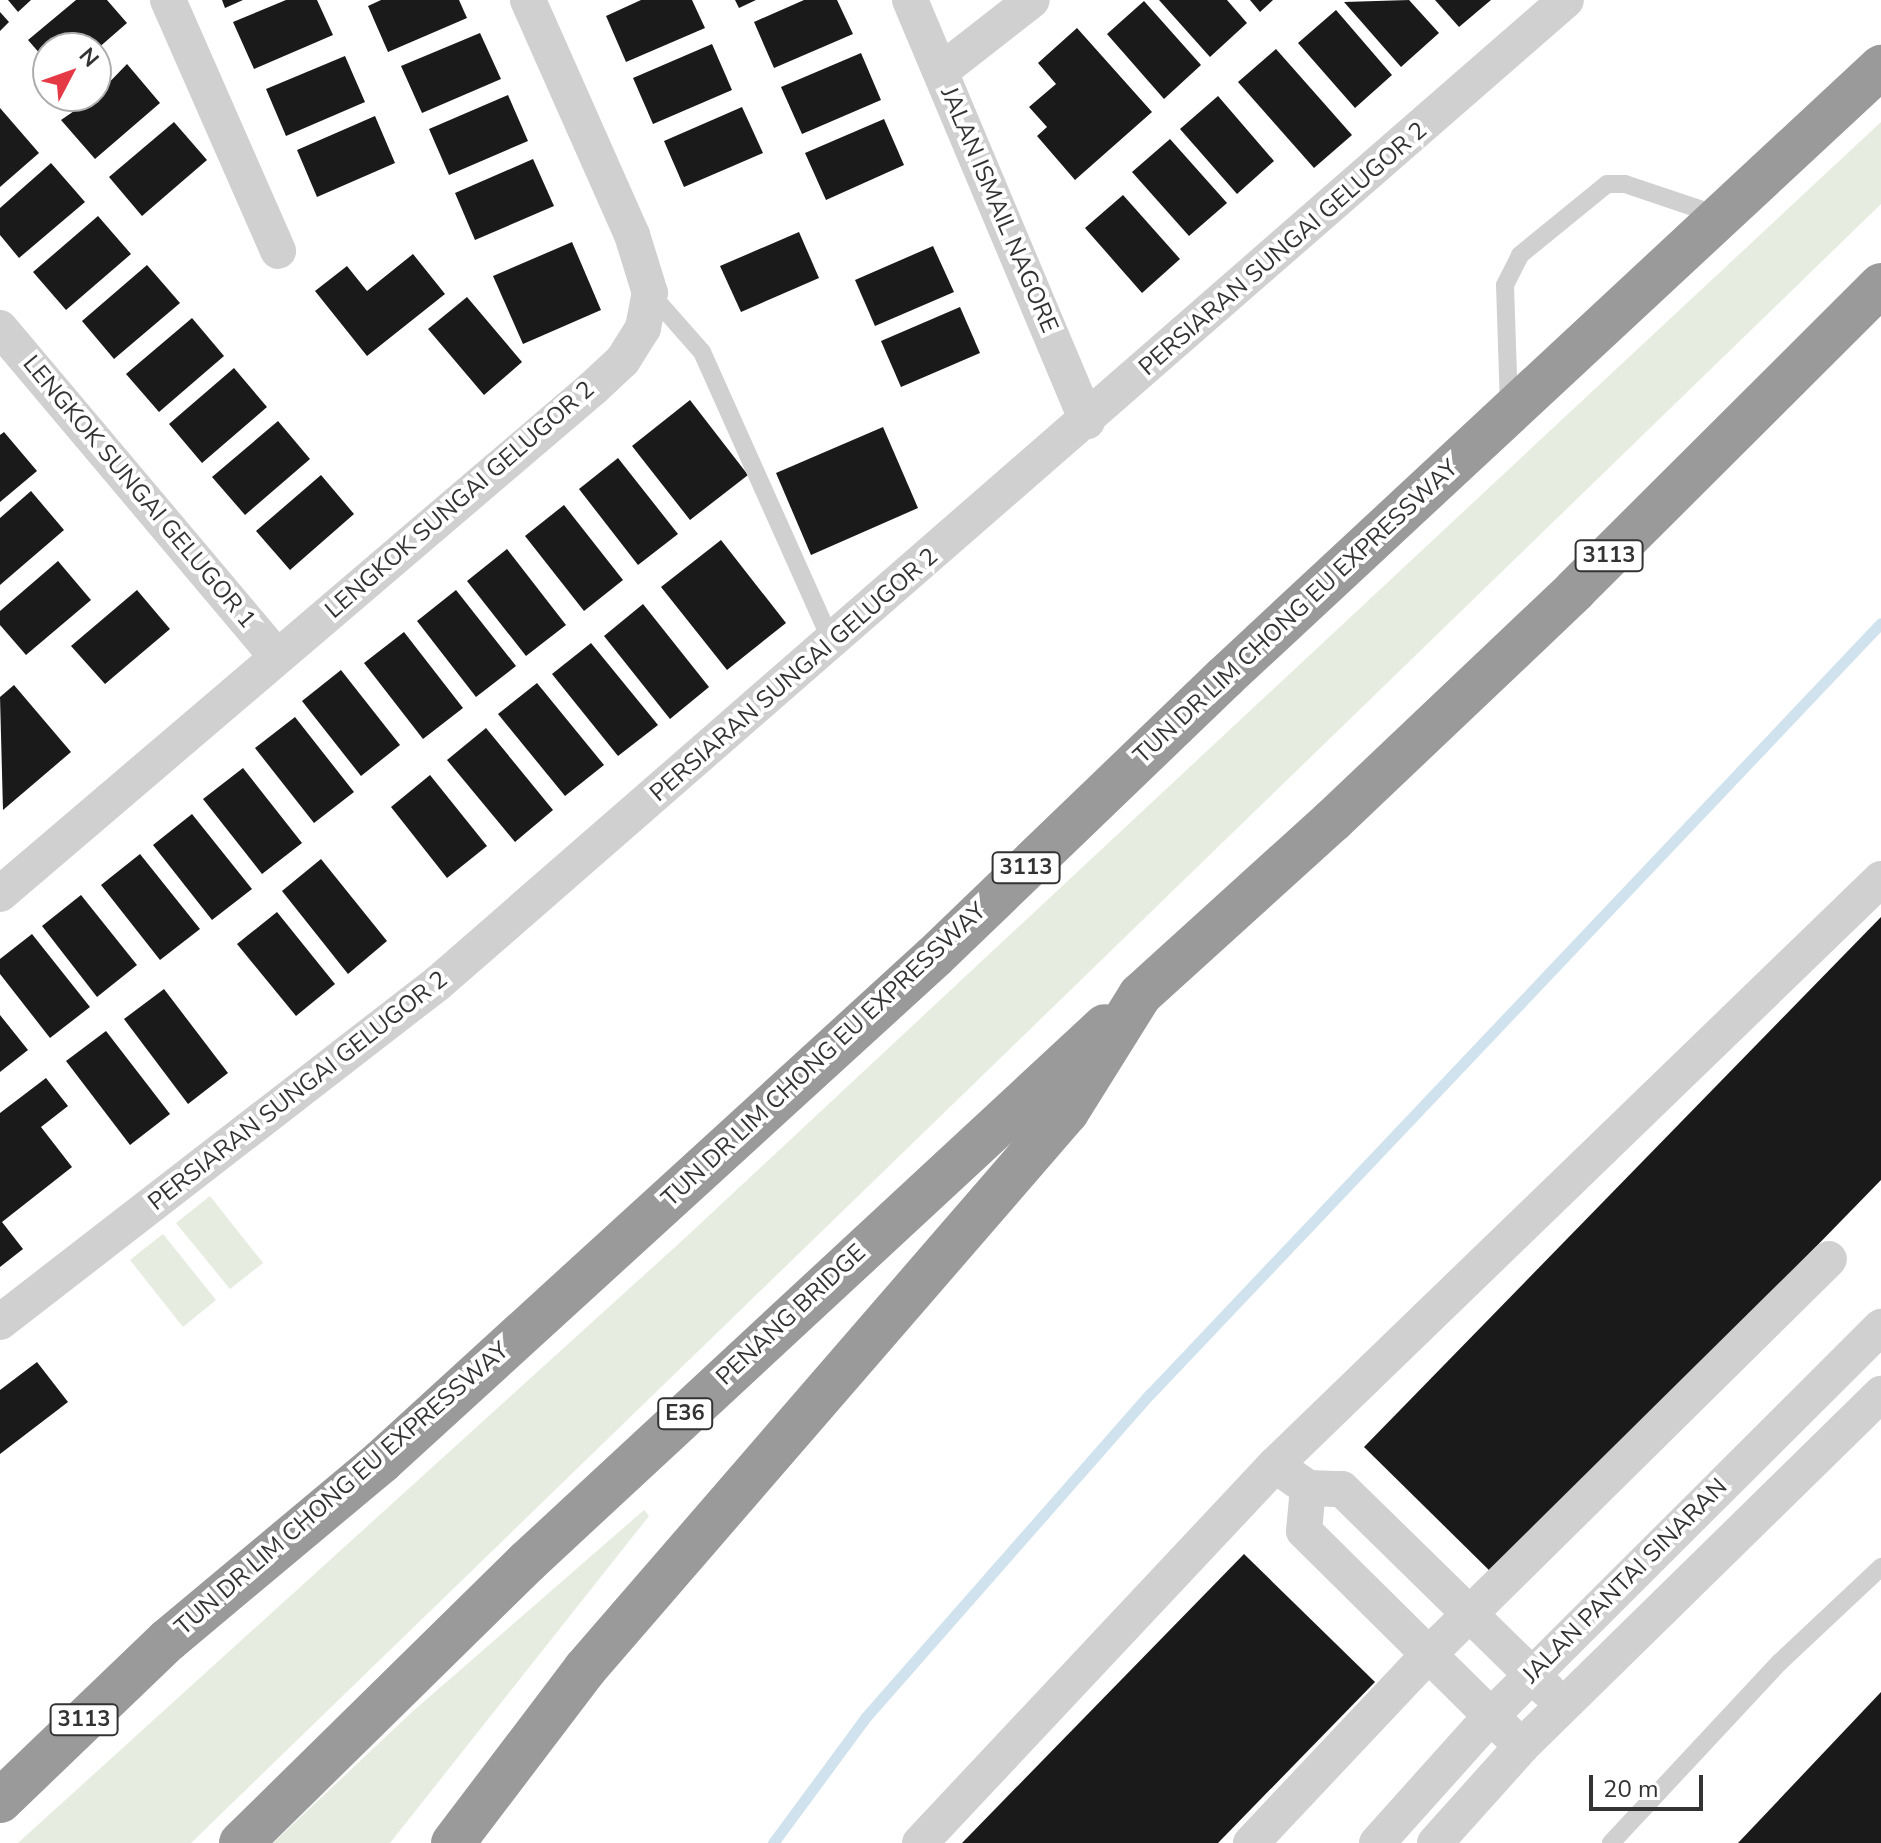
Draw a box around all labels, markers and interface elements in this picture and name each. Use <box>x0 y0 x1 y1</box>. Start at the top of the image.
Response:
north arrow <box>32 32 112 112</box>
text: N <box>72 42 105 74</box>
street label: JALAN ISMAIL NAGORE <box>934 83 1064 337</box>
street label: PERSIARAN SUNGAI GELUGOR 2 <box>1133 116 1433 382</box>
street label: LENGKOK SUNGAI GELUGOR 1 <box>16 350 262 634</box>
street label: LENGKOK SUNGAI GELUGOR 2 <box>320 375 600 625</box>
street label: TUN DR LIM CHONG EU EXPRESSWAY <box>1128 454 1464 770</box>
road number: 3113 <box>1573 538 1645 574</box>
street label: PERSIARAN SUNGAI GELUGOR 2 <box>644 542 944 808</box>
road number: 3113 <box>990 850 1062 886</box>
street label: TUN DR LIM CHONG EU EXPRESSWAY <box>656 897 992 1213</box>
street label: PERSIARAN SUNGAI GELUGOR 2 <box>143 965 453 1217</box>
street label: PENANG BRIDGE <box>710 1239 872 1391</box>
street label: TUN DR LIM CHONG EU EXPRESSWAY <box>169 1336 515 1642</box>
road number: E36 <box>657 1396 713 1432</box>
street label: JALAN PANTAI SINARAN <box>1517 1473 1733 1689</box>
road number: 3113 <box>48 1702 120 1738</box>
scale bar <box>1593 1759 1707 1809</box>
text: 20 m <box>1603 1773 1659 1805</box>

